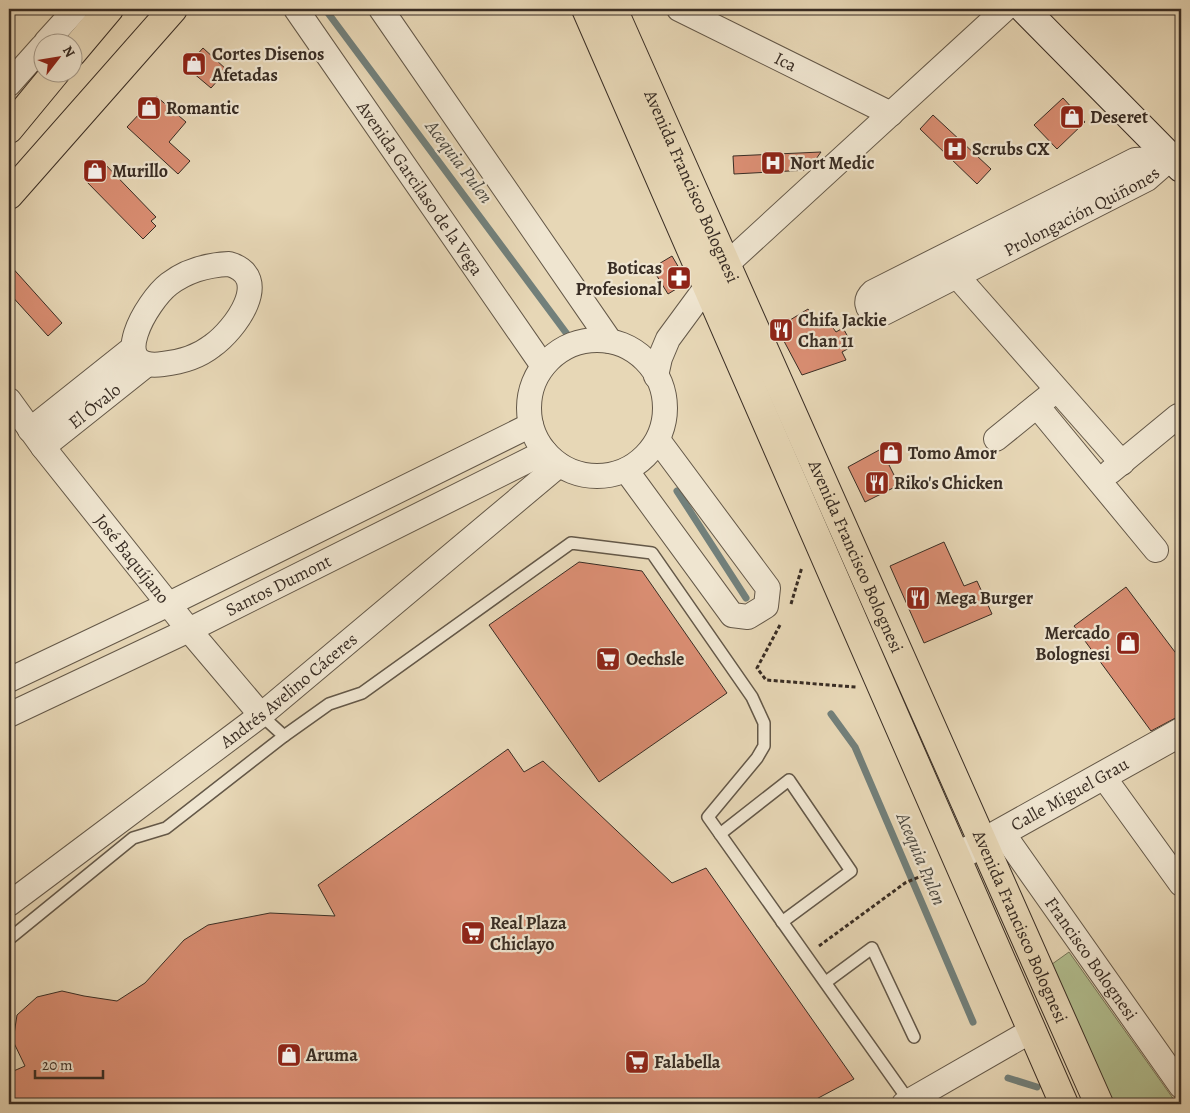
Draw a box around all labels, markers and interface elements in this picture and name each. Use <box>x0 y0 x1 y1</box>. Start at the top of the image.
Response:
north arrow <box>32 32 82 82</box>
text: N <box>58 42 79 61</box>
place label: Cortes Disenos Afetadas <box>211 42 324 87</box>
street label: Ica <box>770 46 801 78</box>
shop icon: Cortes Disenos Afetadas <box>181 51 207 77</box>
street label: Avenida Francisco Bolognesi <box>638 85 745 286</box>
shop icon: Romantic <box>136 95 162 121</box>
street label: Avenida Garcilaso de la Vega <box>351 95 489 281</box>
place label: Romantic <box>166 96 239 120</box>
shop icon: Deseret <box>1059 104 1085 130</box>
place label: Deseret <box>1090 105 1148 129</box>
water label: Acequia Pulen <box>418 114 499 209</box>
hospital icon: Scrubs CX <box>942 136 968 162</box>
place label: Scrubs CX <box>972 137 1050 161</box>
hospital icon: Nort Medic <box>760 150 786 176</box>
place label: Nort Medic <box>790 151 875 175</box>
shop icon: Murillo <box>82 158 108 184</box>
place label: Murillo <box>112 159 168 183</box>
street label: Prolongación Quiñones <box>999 161 1165 262</box>
place label: Boticas Profesional <box>575 256 662 301</box>
pharmacy icon: Boticas Profesional <box>666 265 692 291</box>
place label: Chifa Jackie Chan 11 <box>798 308 887 353</box>
restaurant icon: Chifa Jackie Chan 11 <box>768 317 794 343</box>
street label: El Óvalo <box>63 378 126 434</box>
shop icon: Tomo Amor <box>878 440 904 466</box>
place label: Tomo Amor <box>908 441 997 465</box>
street label: Avenida Francisco Bolognesi <box>802 455 909 657</box>
restaurant icon: Riko's Chicken <box>864 470 890 496</box>
place label: Riko's Chicken <box>894 471 1003 495</box>
street label: José Baquíjano <box>89 509 175 609</box>
street label: Santos Dumont <box>221 549 335 622</box>
restaurant icon: Mega Burger <box>905 585 931 611</box>
place label: Mega Burger <box>936 586 1034 610</box>
place label: Mercado Bolognesi <box>1035 621 1110 666</box>
street label: Andrés Avelino Cáceres <box>214 627 362 754</box>
shop icon: Mercado Bolognesi <box>1115 630 1141 656</box>
supermarket icon: Oechsle <box>595 646 621 672</box>
place label: Oechsle <box>626 647 684 671</box>
street label: Calle Miguel Grau <box>1006 751 1133 837</box>
water label: Acequia Pulen <box>889 808 952 909</box>
street label: Avenida Francisco Bolognesi <box>967 826 1074 1027</box>
street label: Francisco Bolognesi <box>1039 892 1143 1025</box>
place label: Real Plaza Chiclayo <box>490 911 567 956</box>
supermarket icon: Real Plaza Chiclayo <box>460 920 486 946</box>
shop icon: Aruma <box>276 1042 302 1068</box>
place label: Aruma <box>305 1043 358 1067</box>
scale bar <box>35 1048 102 1080</box>
supermarket icon: Falabella <box>624 1049 650 1075</box>
place label: Falabella <box>654 1050 721 1074</box>
text: 20 m <box>42 1055 73 1075</box>

